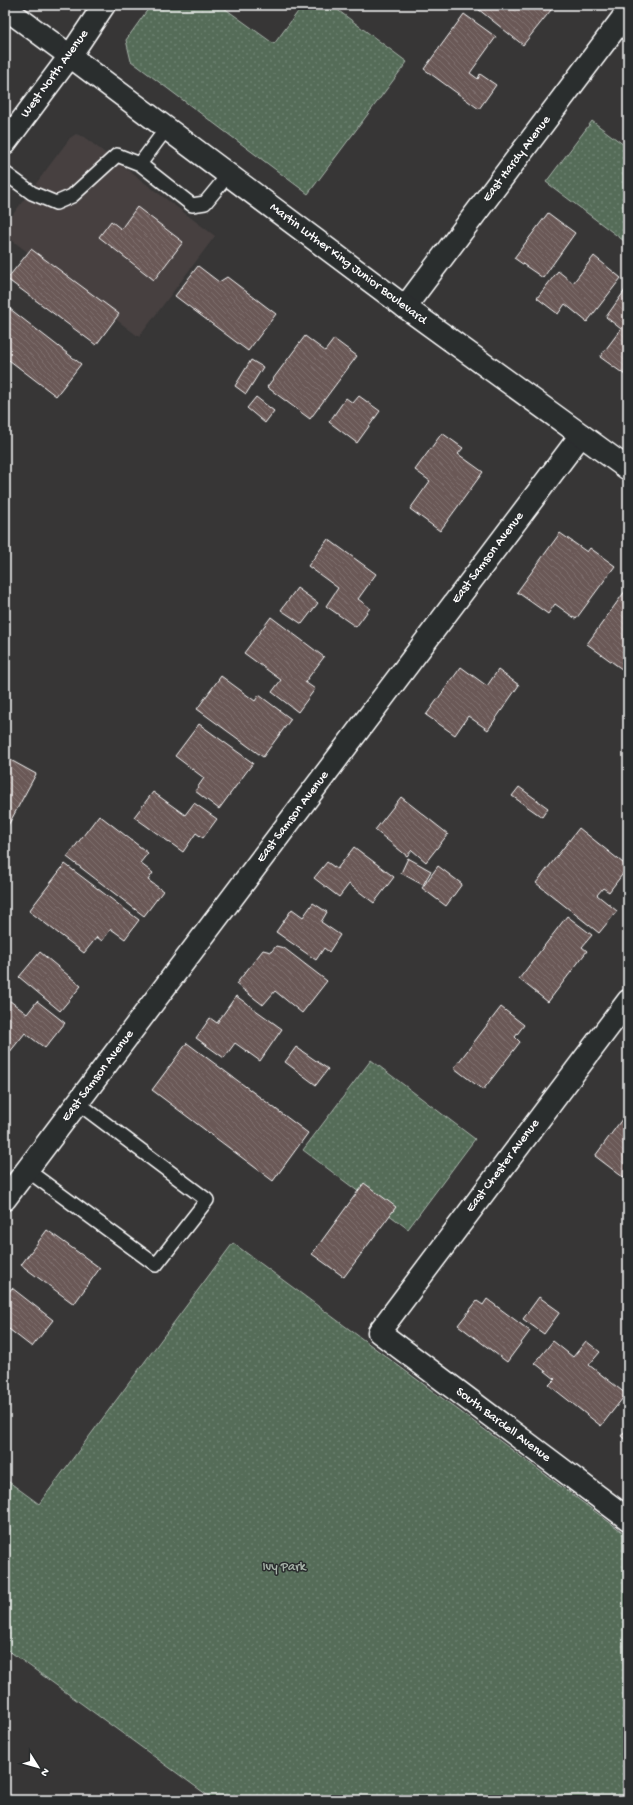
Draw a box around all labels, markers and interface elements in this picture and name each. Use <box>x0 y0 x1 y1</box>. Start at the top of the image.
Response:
street label: West North Avenue <box>18 27 92 121</box>
street label: East Hardy Avenue <box>480 113 554 205</box>
street label: Martin Luther King Junior Boulevard <box>266 200 431 329</box>
street label: East Samson Avenue <box>449 509 528 607</box>
street label: East Samson Avenue <box>254 768 333 866</box>
street label: East Samson Avenue <box>59 1027 138 1125</box>
street label: East Chester Avenue <box>463 1116 543 1216</box>
street label: South Bardell Avenue <box>453 1384 554 1466</box>
park label: Ivy Park <box>262 1560 307 1575</box>
north arrow <box>18 1747 58 1787</box>
text: N <box>37 1765 51 1778</box>

